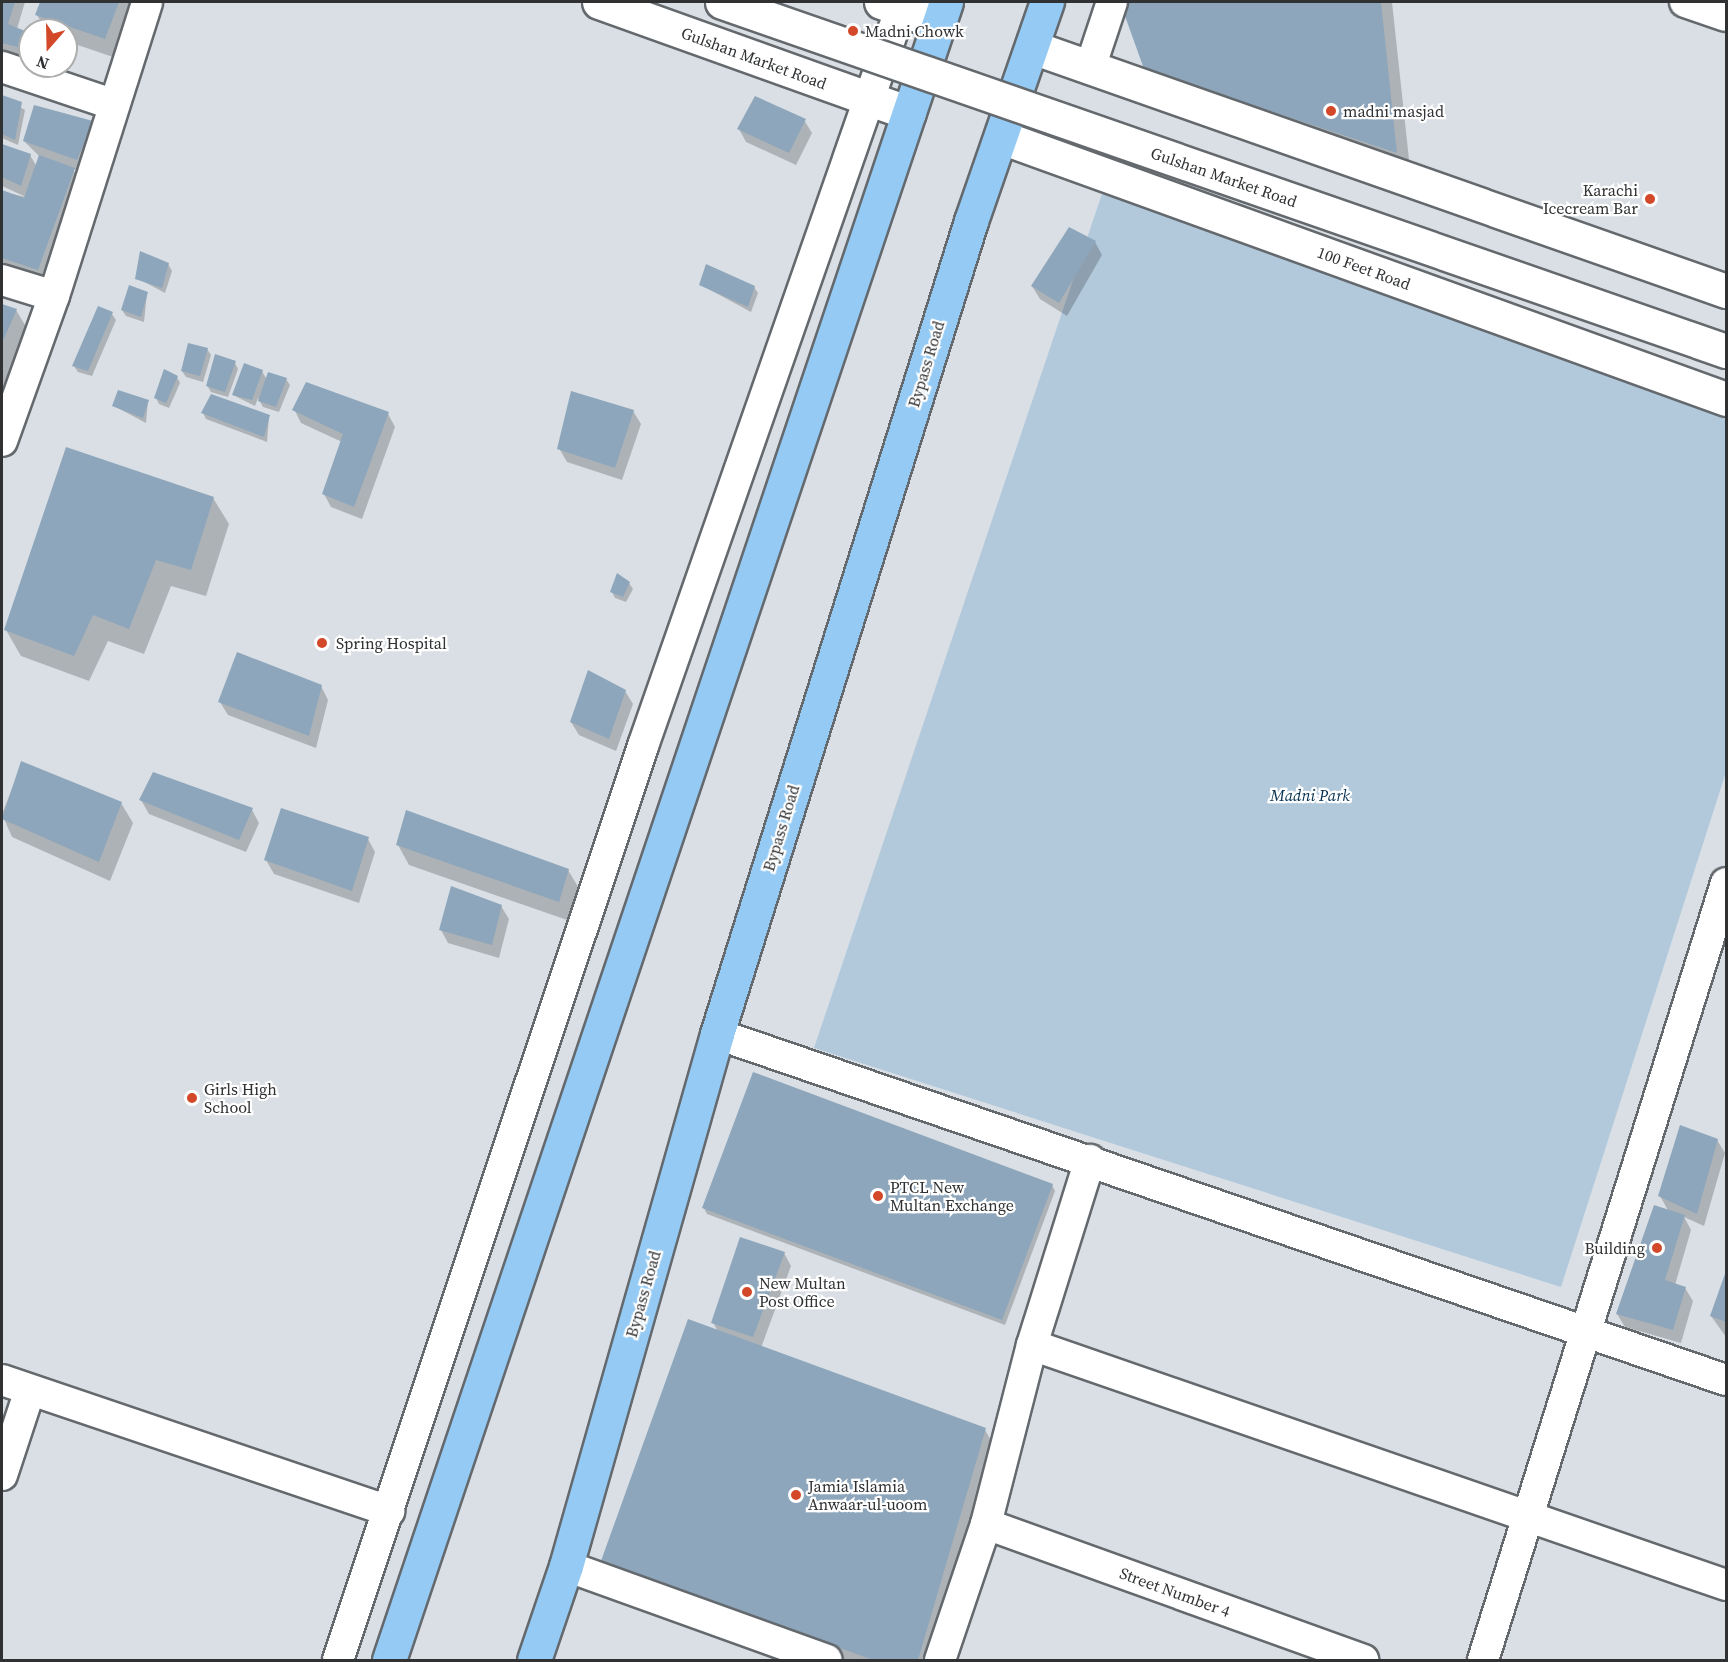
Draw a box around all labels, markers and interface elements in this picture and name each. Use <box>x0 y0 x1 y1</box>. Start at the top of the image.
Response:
north arrow <box>18 18 78 78</box>
place label: Madni Chowk <box>865 21 964 41</box>
street label: Gulshan Market Road <box>679 23 829 93</box>
marker: Madni Chowk <box>846 24 860 38</box>
text: N <box>33 51 52 75</box>
place label: madni masjad <box>1343 101 1444 121</box>
marker: madni masjad <box>1324 104 1338 118</box>
street label: Gulshan Market Road <box>1148 143 1300 211</box>
place label: Karachi Icecream Bar <box>1543 180 1638 218</box>
marker: Karachi Icecream Bar <box>1643 192 1657 206</box>
street label: 100 Feet Road <box>1315 242 1413 294</box>
street label: Bypass Road <box>904 318 948 410</box>
place label: Spring Hospital <box>336 633 447 653</box>
marker: Spring Hospital <box>313 634 331 652</box>
street label: Bypass Road <box>759 782 803 874</box>
park label: Madni Park <box>1270 785 1350 805</box>
place label: Girls High School <box>204 1079 277 1117</box>
marker: Girls High School <box>185 1091 199 1105</box>
place label: PTCL New Multan Exchange <box>890 1177 1014 1215</box>
marker: PTCL New Multan Exchange <box>871 1189 885 1203</box>
place label: Building <box>1585 1238 1645 1258</box>
marker: Building <box>1650 1241 1664 1255</box>
street label: Bypass Road <box>621 1248 665 1340</box>
place label: New Multan Post Office <box>759 1273 846 1311</box>
marker: New Multan Post Office <box>740 1285 754 1299</box>
place label: Jamia Islamia Anwaar-ul-uoom <box>808 1476 928 1514</box>
marker: Jamia Islamia Anwaar-ul-uoom <box>789 1488 803 1502</box>
street label: Street Number 4 <box>1117 1563 1233 1621</box>

